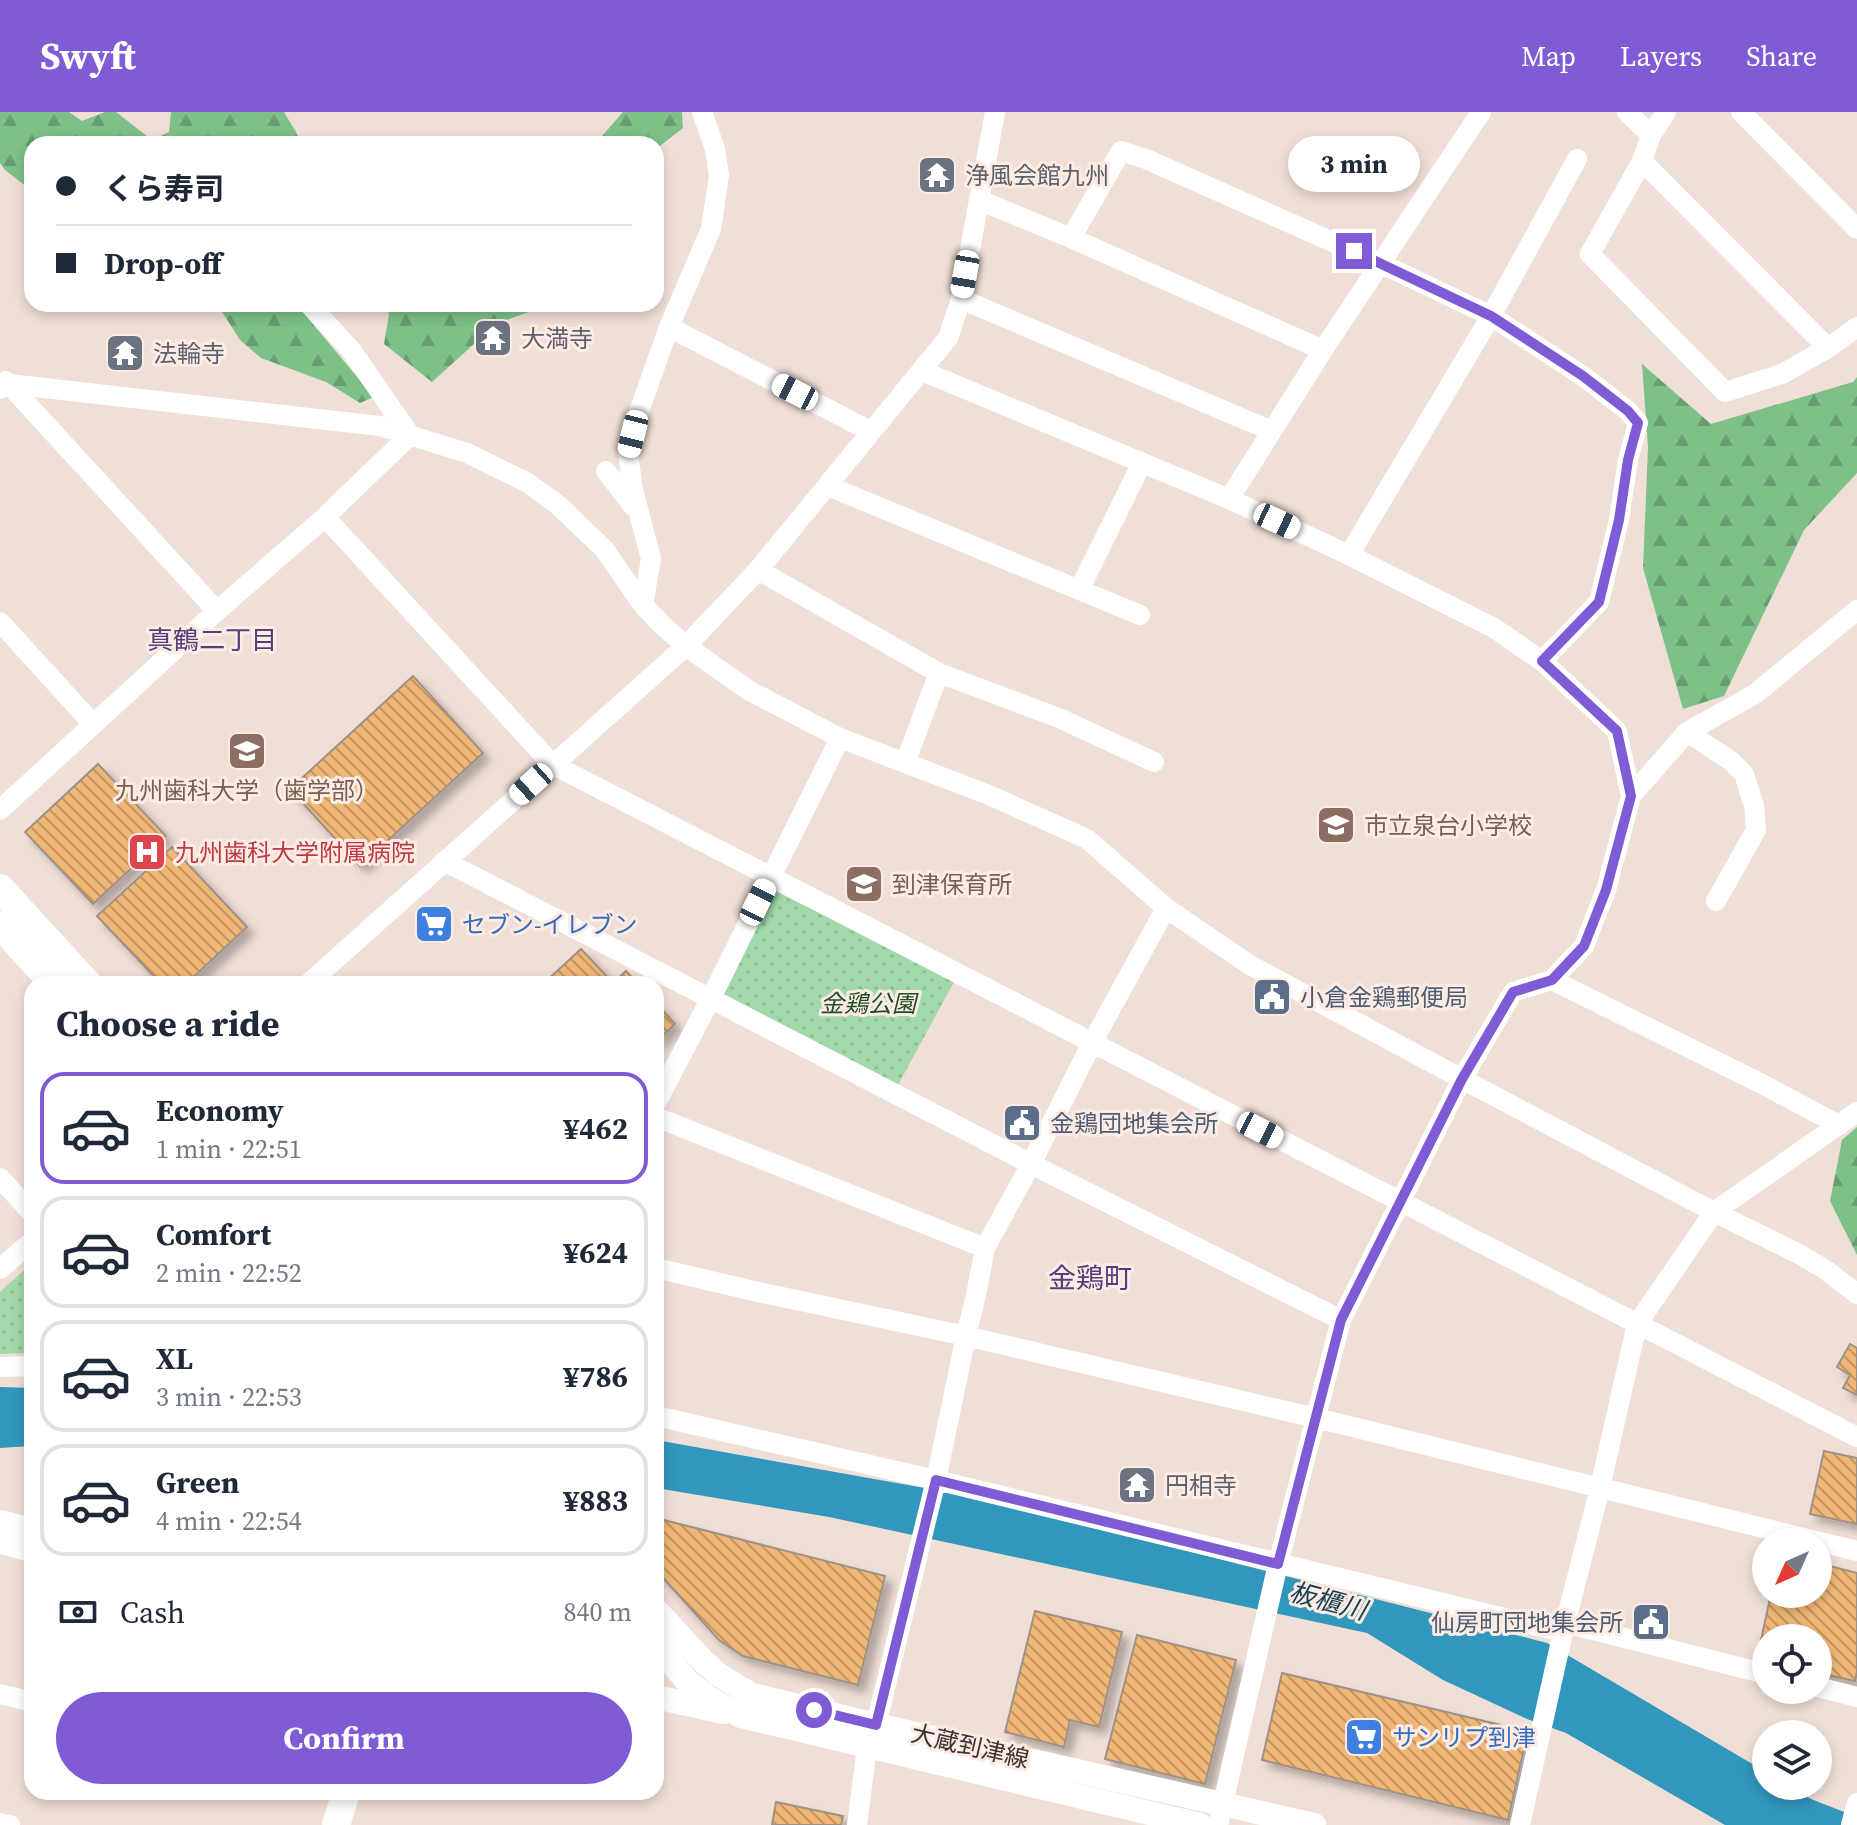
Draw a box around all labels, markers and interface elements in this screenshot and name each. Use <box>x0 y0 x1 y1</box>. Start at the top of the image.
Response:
text: Swyft <box>40 30 136 82</box>
text: Map <box>1521 37 1576 75</box>
text: Layers <box>1620 37 1702 75</box>
text: Share <box>1746 37 1817 75</box>
callout: 3 min <box>1288 135 1420 191</box>
text: 3 min <box>1320 146 1388 182</box>
temple icon: 浄風会館九州 <box>916 154 958 196</box>
place label: 浄風会館九州 <box>965 159 1109 192</box>
text: くら寿司 <box>104 168 224 209</box>
route end <box>1336 233 1372 269</box>
text: Drop-off <box>104 243 222 284</box>
car <box>949 248 981 300</box>
temple icon: 大満寺 <box>472 317 514 359</box>
place label: 大満寺 <box>521 322 593 355</box>
temple icon: 法輪寺 <box>104 332 146 374</box>
place label: 法輪寺 <box>153 337 225 370</box>
car <box>768 370 822 414</box>
car <box>616 408 650 460</box>
car <box>1250 500 1304 542</box>
district label: 真鶴二丁目 <box>147 622 277 658</box>
school or university icon: 九州歯科大学（歯学部） <box>226 730 268 772</box>
car <box>505 759 557 809</box>
place label: 九州歯科大学（歯学部） <box>115 774 379 807</box>
school or university icon: 市立泉台小学校 <box>1315 804 1357 846</box>
place label: 市立泉台小学校 <box>1364 809 1532 842</box>
hospital icon: 九州歯科大学附属病院 <box>126 831 168 873</box>
place label: 九州歯科大学附属病院 <box>175 836 415 869</box>
school or university icon: 到津保育所 <box>843 863 885 905</box>
place label: 到津保育所 <box>892 868 1012 901</box>
car <box>737 875 779 929</box>
supermarket icon: セブン-イレブン <box>413 903 455 945</box>
place label: セブン-イレブン <box>462 908 638 941</box>
public building icon: 小倉金鶏郵便局 <box>1251 976 1293 1018</box>
place label: 小倉金鶏郵便局 <box>1300 981 1468 1014</box>
park label: 金鶏公園 <box>820 987 919 1020</box>
text: Choose a ride <box>56 999 279 1048</box>
text: Economy <box>156 1090 284 1131</box>
icon: car <box>60 1092 132 1164</box>
public building icon: 金鶏団地集会所 <box>1001 1102 1043 1144</box>
place label: 金鶏団地集会所 <box>1050 1107 1218 1140</box>
text: ¥462 <box>563 1108 628 1149</box>
car <box>1233 1108 1287 1152</box>
text: 1 min · 22:51 <box>156 1131 302 1167</box>
text: Comfort <box>156 1214 271 1255</box>
icon: car <box>60 1216 132 1288</box>
text: ¥624 <box>563 1232 628 1273</box>
text: 2 min · 22:52 <box>156 1255 302 1291</box>
district label: 金鶏町 <box>1048 1259 1132 1297</box>
text: XL <box>156 1338 193 1379</box>
icon: car <box>60 1340 132 1412</box>
text: ¥786 <box>563 1356 628 1397</box>
text: 3 min · 22:53 <box>156 1379 302 1415</box>
text: Green <box>156 1462 239 1503</box>
icon: car <box>60 1464 132 1536</box>
temple icon: 円相寺 <box>1116 1464 1158 1506</box>
place label: 円相寺 <box>1165 1469 1237 1502</box>
text: ¥883 <box>563 1480 628 1521</box>
text: 4 min · 22:54 <box>156 1503 302 1539</box>
north arrow <box>1752 1528 1832 1608</box>
map controls <box>1752 1528 1832 1800</box>
water label: 板櫃川 <box>1286 1574 1373 1629</box>
icon: cash <box>56 1590 100 1634</box>
text: Cash <box>120 1592 185 1633</box>
text: 840 m <box>564 1594 632 1630</box>
public building icon: 仙房町団地集会所 <box>1630 1601 1672 1643</box>
place label: 仙房町団地集会所 <box>1431 1606 1623 1639</box>
button: locate <box>1752 1624 1832 1704</box>
button: Confirm <box>56 1692 632 1784</box>
route start <box>796 1692 832 1728</box>
street label: 大蔵到津線 <box>908 1716 1032 1776</box>
supermarket icon: サンリプ到津 <box>1343 1716 1385 1758</box>
button: layers <box>1752 1720 1832 1800</box>
place label: サンリプ到津 <box>1392 1721 1536 1754</box>

